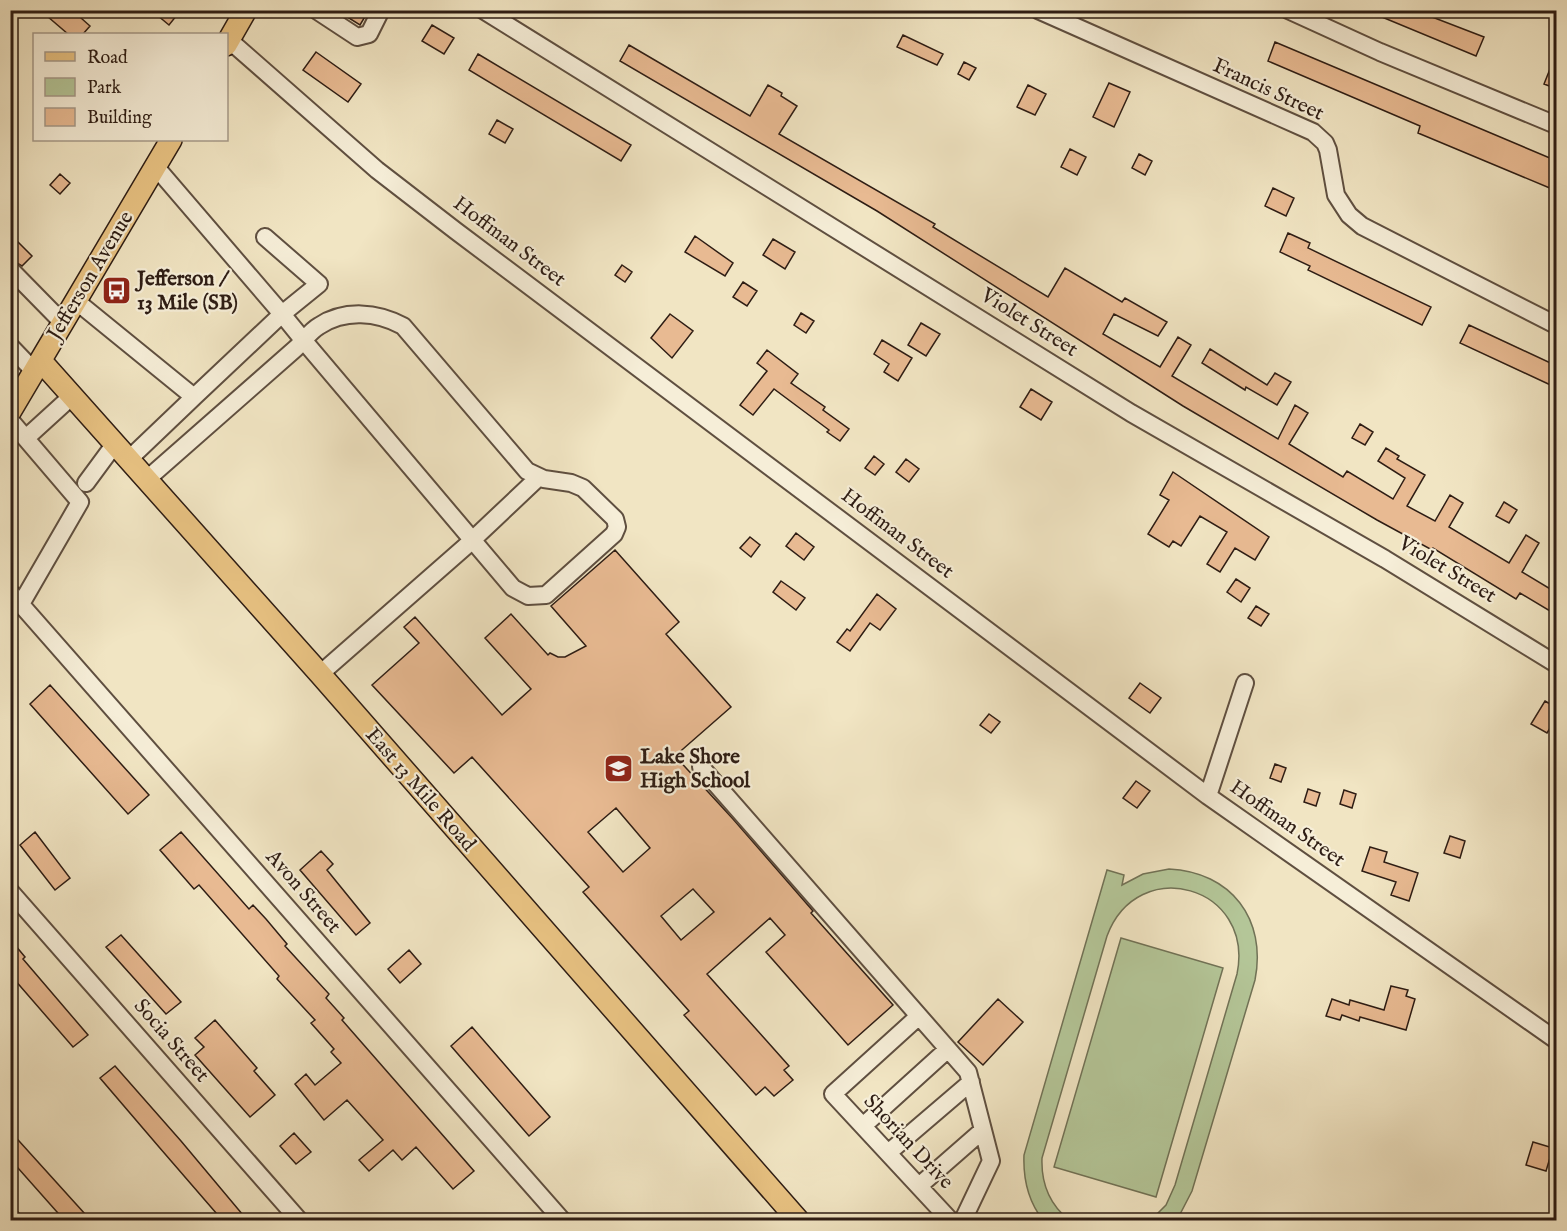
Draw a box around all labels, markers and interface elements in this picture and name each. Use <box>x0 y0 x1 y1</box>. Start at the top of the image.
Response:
legend <box>33 33 228 141</box>
text: Road <box>87 47 128 70</box>
street label: Francis Street <box>1208 52 1328 128</box>
text: Park <box>87 77 122 100</box>
text: Building <box>87 107 152 130</box>
street label: Hoffman Street <box>447 191 571 293</box>
street label: Jefferson Avenue <box>41 206 140 347</box>
place label: Jefferson / 13 Mile (SB) <box>134 266 238 317</box>
bus stop icon: Jefferson / 13 Mile (SB) <box>100 275 132 307</box>
street label: Violet Street <box>974 282 1083 364</box>
street label: Hoffman Street <box>835 483 959 585</box>
street label: Violet Street <box>1392 530 1501 610</box>
street label: East 13 Mile Road <box>359 722 482 858</box>
place label: Lake Shore High School <box>640 744 751 795</box>
school or university icon: Lake Shore High School <box>603 753 635 785</box>
street label: Hoffman Street <box>1224 774 1350 874</box>
street label: Avon Street <box>259 844 347 939</box>
street label: Socia Street <box>127 993 215 1089</box>
street label: Shorian Drive <box>857 1089 959 1195</box>

